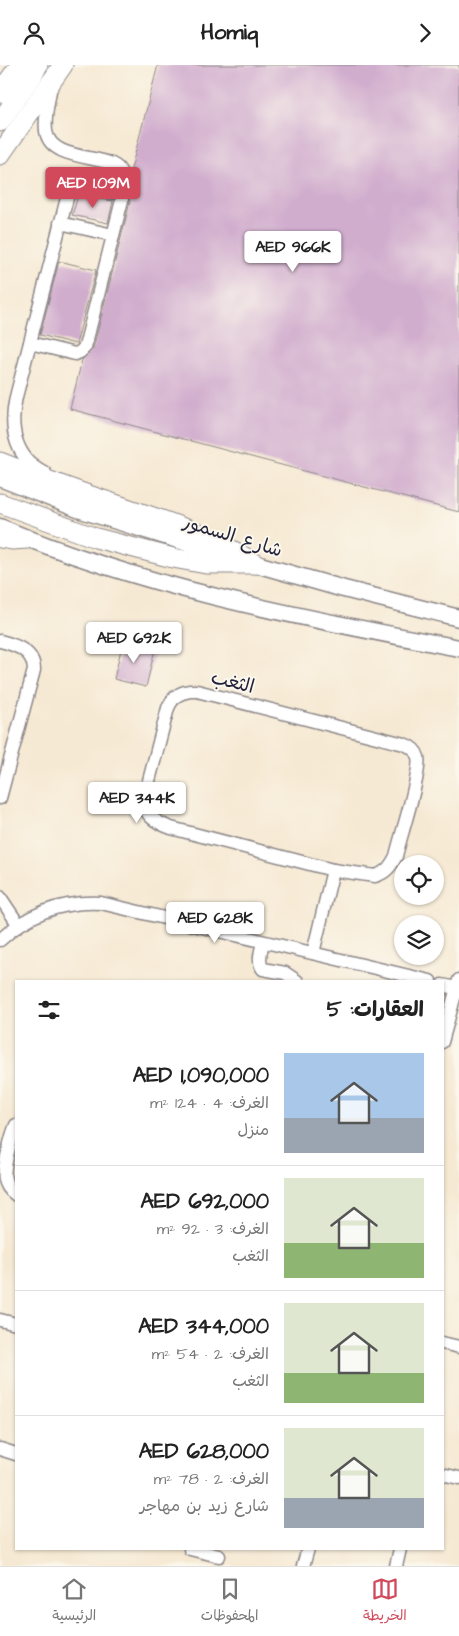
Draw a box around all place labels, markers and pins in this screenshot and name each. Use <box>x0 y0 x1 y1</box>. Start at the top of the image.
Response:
pin: AED 1.09M <box>36 167 150 209</box>
pin: AED 966K <box>241 231 345 273</box>
pin: AED 692K <box>82 621 186 664</box>
pin: AED 344K <box>85 781 189 824</box>
pin: AED 628K <box>163 901 267 944</box>

